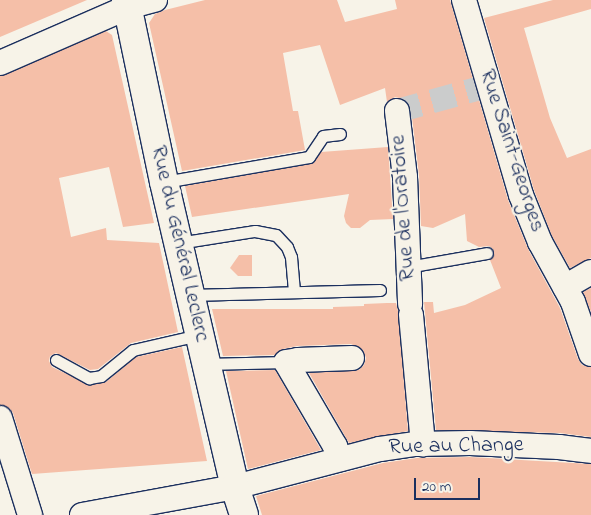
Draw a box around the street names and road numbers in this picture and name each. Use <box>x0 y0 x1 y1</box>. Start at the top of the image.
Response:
street label: Rue Saint-Georges <box>472 66 550 236</box>
street label: Rue de l'Oratoire <box>386 134 422 282</box>
street label: Rue du Général Leclerc <box>144 143 214 345</box>
street label: Rue au Change <box>388 433 524 461</box>

